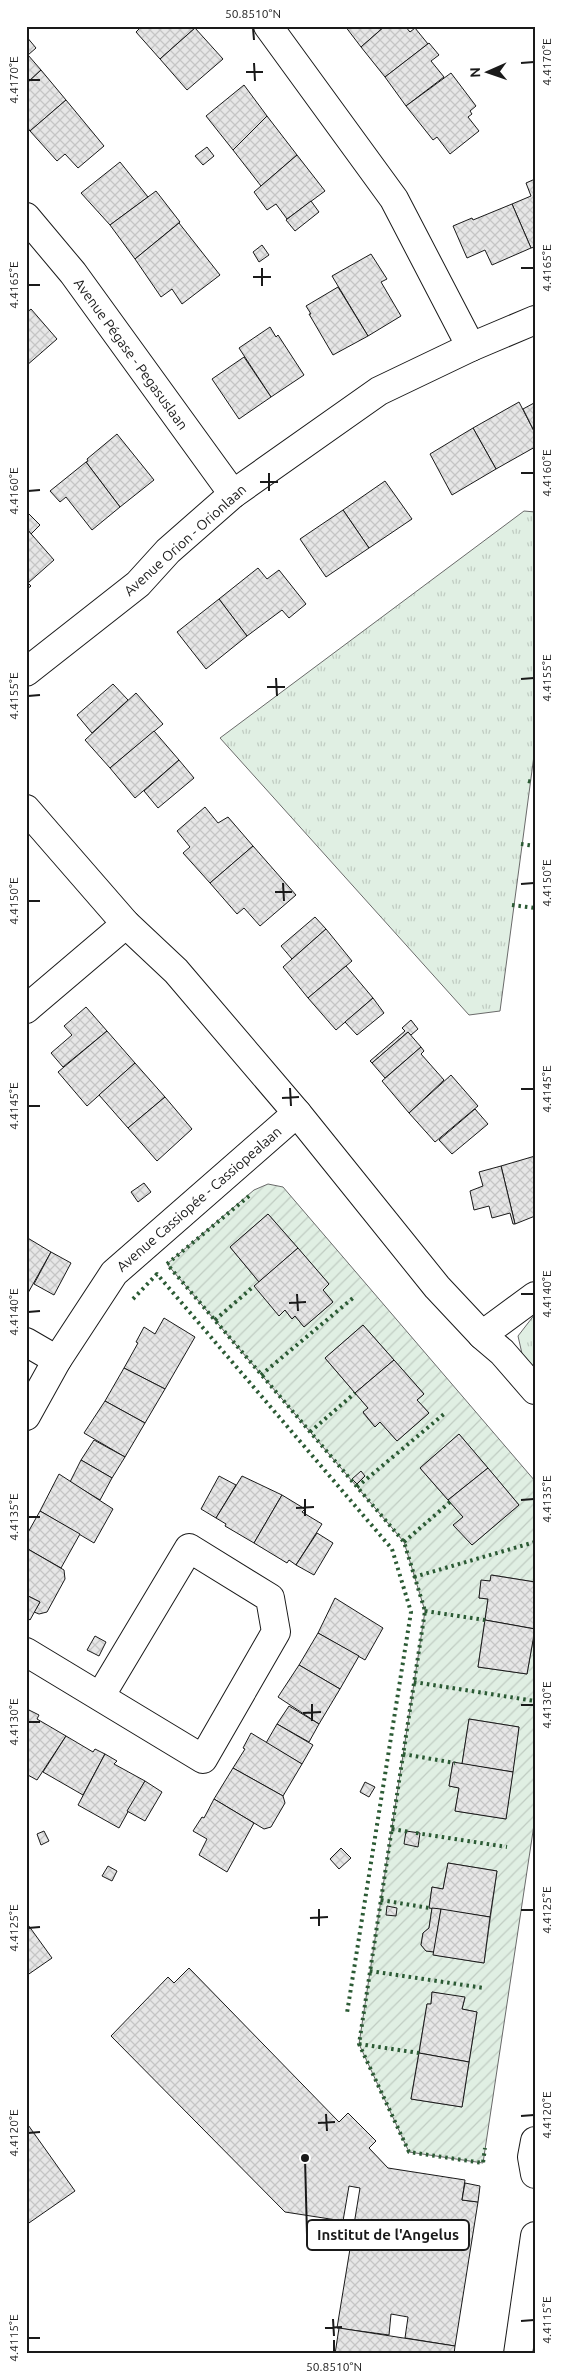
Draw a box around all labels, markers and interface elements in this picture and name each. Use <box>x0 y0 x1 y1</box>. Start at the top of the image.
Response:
text: 50.8510°N <box>225 7 281 20</box>
text: 4.4170°E <box>540 38 553 86</box>
north arrow <box>464 48 514 98</box>
text: 4.4170°E <box>7 56 20 104</box>
text: N <box>467 67 483 78</box>
text: 4.4165°E <box>540 244 553 292</box>
text: 4.4165°E <box>7 261 20 309</box>
street label: Avenue Pégase - Pegasuslaan <box>71 275 191 433</box>
text: 4.4160°E <box>540 449 553 497</box>
text: 4.4160°E <box>7 467 20 515</box>
street label: Avenue Orion - Orionlaan <box>121 481 249 599</box>
text: 4.4155°E <box>540 654 553 702</box>
text: 4.4155°E <box>7 672 20 720</box>
text: 4.4150°E <box>540 859 553 907</box>
text: 4.4150°E <box>7 877 20 925</box>
text: 4.4145°E <box>540 1065 553 1113</box>
text: 4.4145°E <box>7 1082 20 1130</box>
street label: Avenue Cassiopée - Cassiopealaan <box>113 1123 285 1275</box>
text: 4.4140°E <box>540 1270 553 1318</box>
text: 4.4140°E <box>7 1288 20 1336</box>
text: 4.4135°E <box>540 1475 553 1523</box>
text: 4.4135°E <box>7 1493 20 1541</box>
text: 4.4130°E <box>540 1681 553 1729</box>
text: 4.4130°E <box>7 1698 20 1746</box>
text: 4.4125°E <box>540 1886 553 1934</box>
text: 4.4125°E <box>7 1904 20 1952</box>
text: 4.4120°E <box>540 2091 553 2139</box>
text: 4.4120°E <box>7 2109 20 2157</box>
callout: Institut de l'Angelus <box>307 2220 469 2250</box>
text: Institut de l'Angelus <box>317 2226 459 2243</box>
text: 4.4115°E <box>540 2296 553 2344</box>
text: 4.4115°E <box>7 2314 20 2362</box>
text: 50.8510°N <box>306 2360 362 2373</box>

